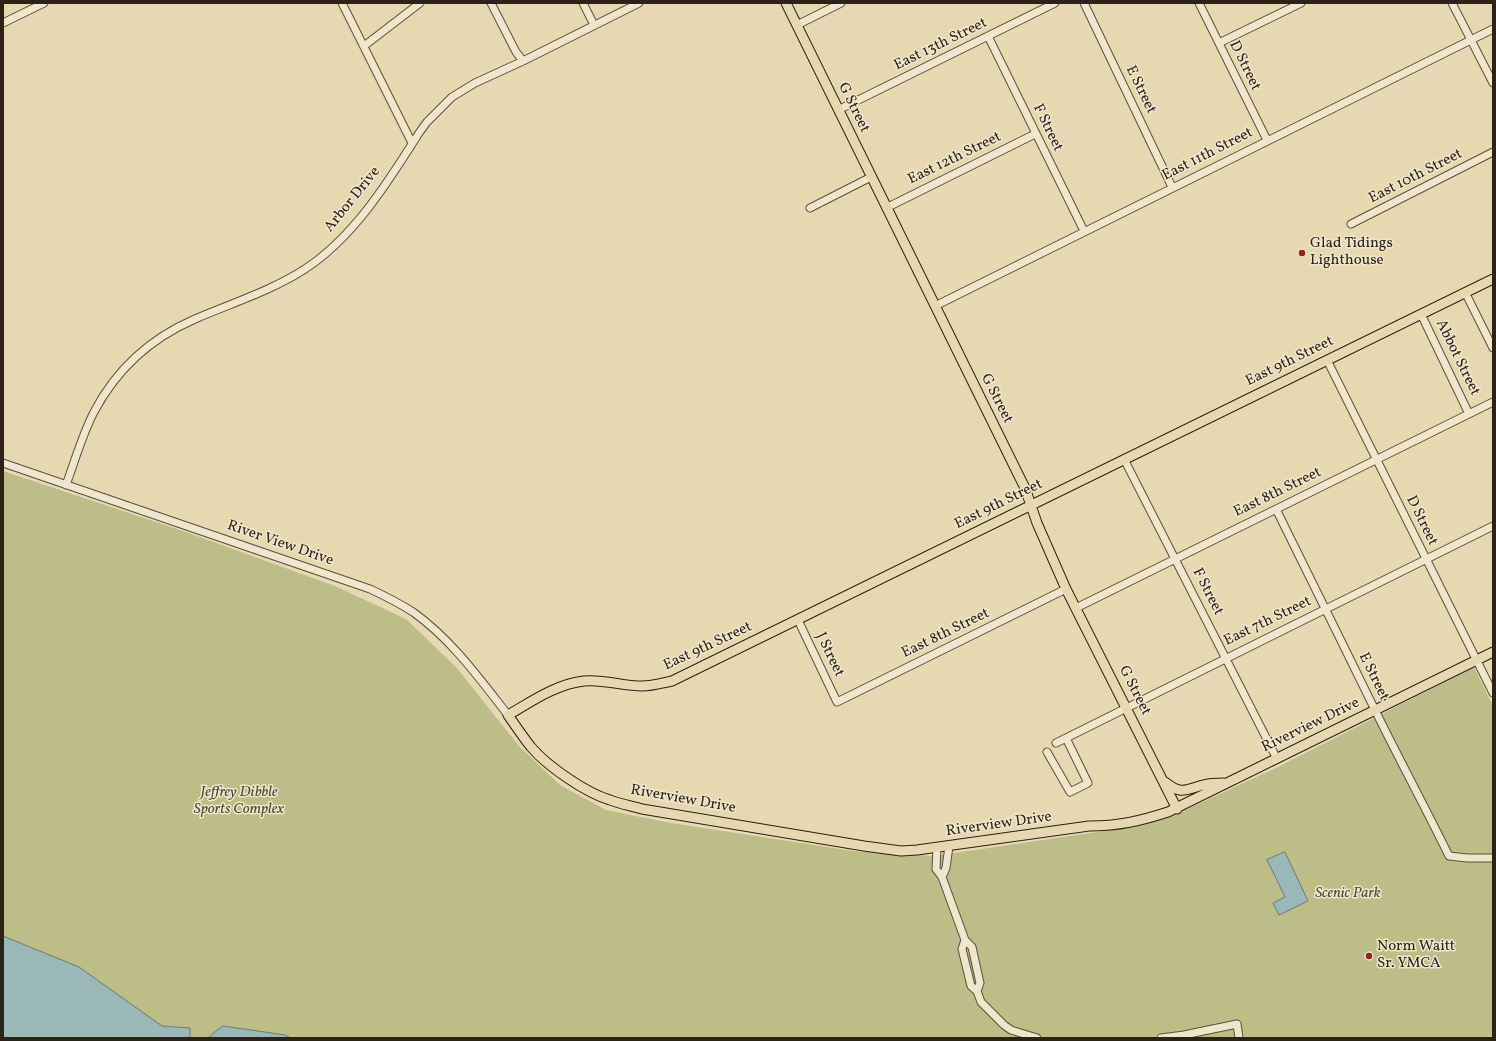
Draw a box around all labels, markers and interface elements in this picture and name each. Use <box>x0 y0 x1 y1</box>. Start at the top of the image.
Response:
street label: East 13th Street <box>892 15 990 75</box>
street label: D Street <box>1224 38 1264 94</box>
street label: E Street <box>1121 63 1159 117</box>
street label: G Street <box>833 80 873 136</box>
street label: F Street <box>1028 101 1066 155</box>
street label: East 11th Street <box>1160 124 1256 186</box>
street label: East 12th Street <box>905 129 1005 189</box>
street label: East 10th Street <box>1366 146 1466 208</box>
street label: Arbor Drive <box>321 164 385 236</box>
place label: Glad Tidings Lighthouse <box>1310 235 1393 270</box>
marker: Glad Tidings Lighthouse <box>1297 248 1307 258</box>
street label: Abbot Street <box>1431 317 1483 399</box>
street label: East 9th Street <box>1243 333 1337 391</box>
street label: G Street <box>976 371 1016 427</box>
street label: East 8th Street <box>1231 464 1325 522</box>
street label: East 9th Street <box>952 476 1046 534</box>
street label: D Street <box>1401 493 1441 549</box>
street label: River View Drive <box>225 517 335 571</box>
street label: F Street <box>1187 565 1227 619</box>
street label: East 7th Street <box>1221 593 1315 651</box>
street label: East 8th Street <box>899 605 993 663</box>
street label: East 9th Street <box>661 619 755 675</box>
street label: J Street <box>811 630 847 680</box>
street label: E Street <box>1354 650 1392 704</box>
street label: G Street <box>1114 663 1154 719</box>
street label: Riverview Drive <box>1259 695 1363 757</box>
street label: Riverview Drive <box>629 782 737 818</box>
park label: Jeffrey Dibble Sports Complex <box>194 784 284 819</box>
street label: Riverview Drive <box>945 809 1053 841</box>
park label: Scenic Park <box>1315 885 1381 903</box>
place label: Norm Waitt Sr. YMCA <box>1377 938 1455 973</box>
marker: Norm Waitt Sr. YMCA <box>1364 951 1374 961</box>

